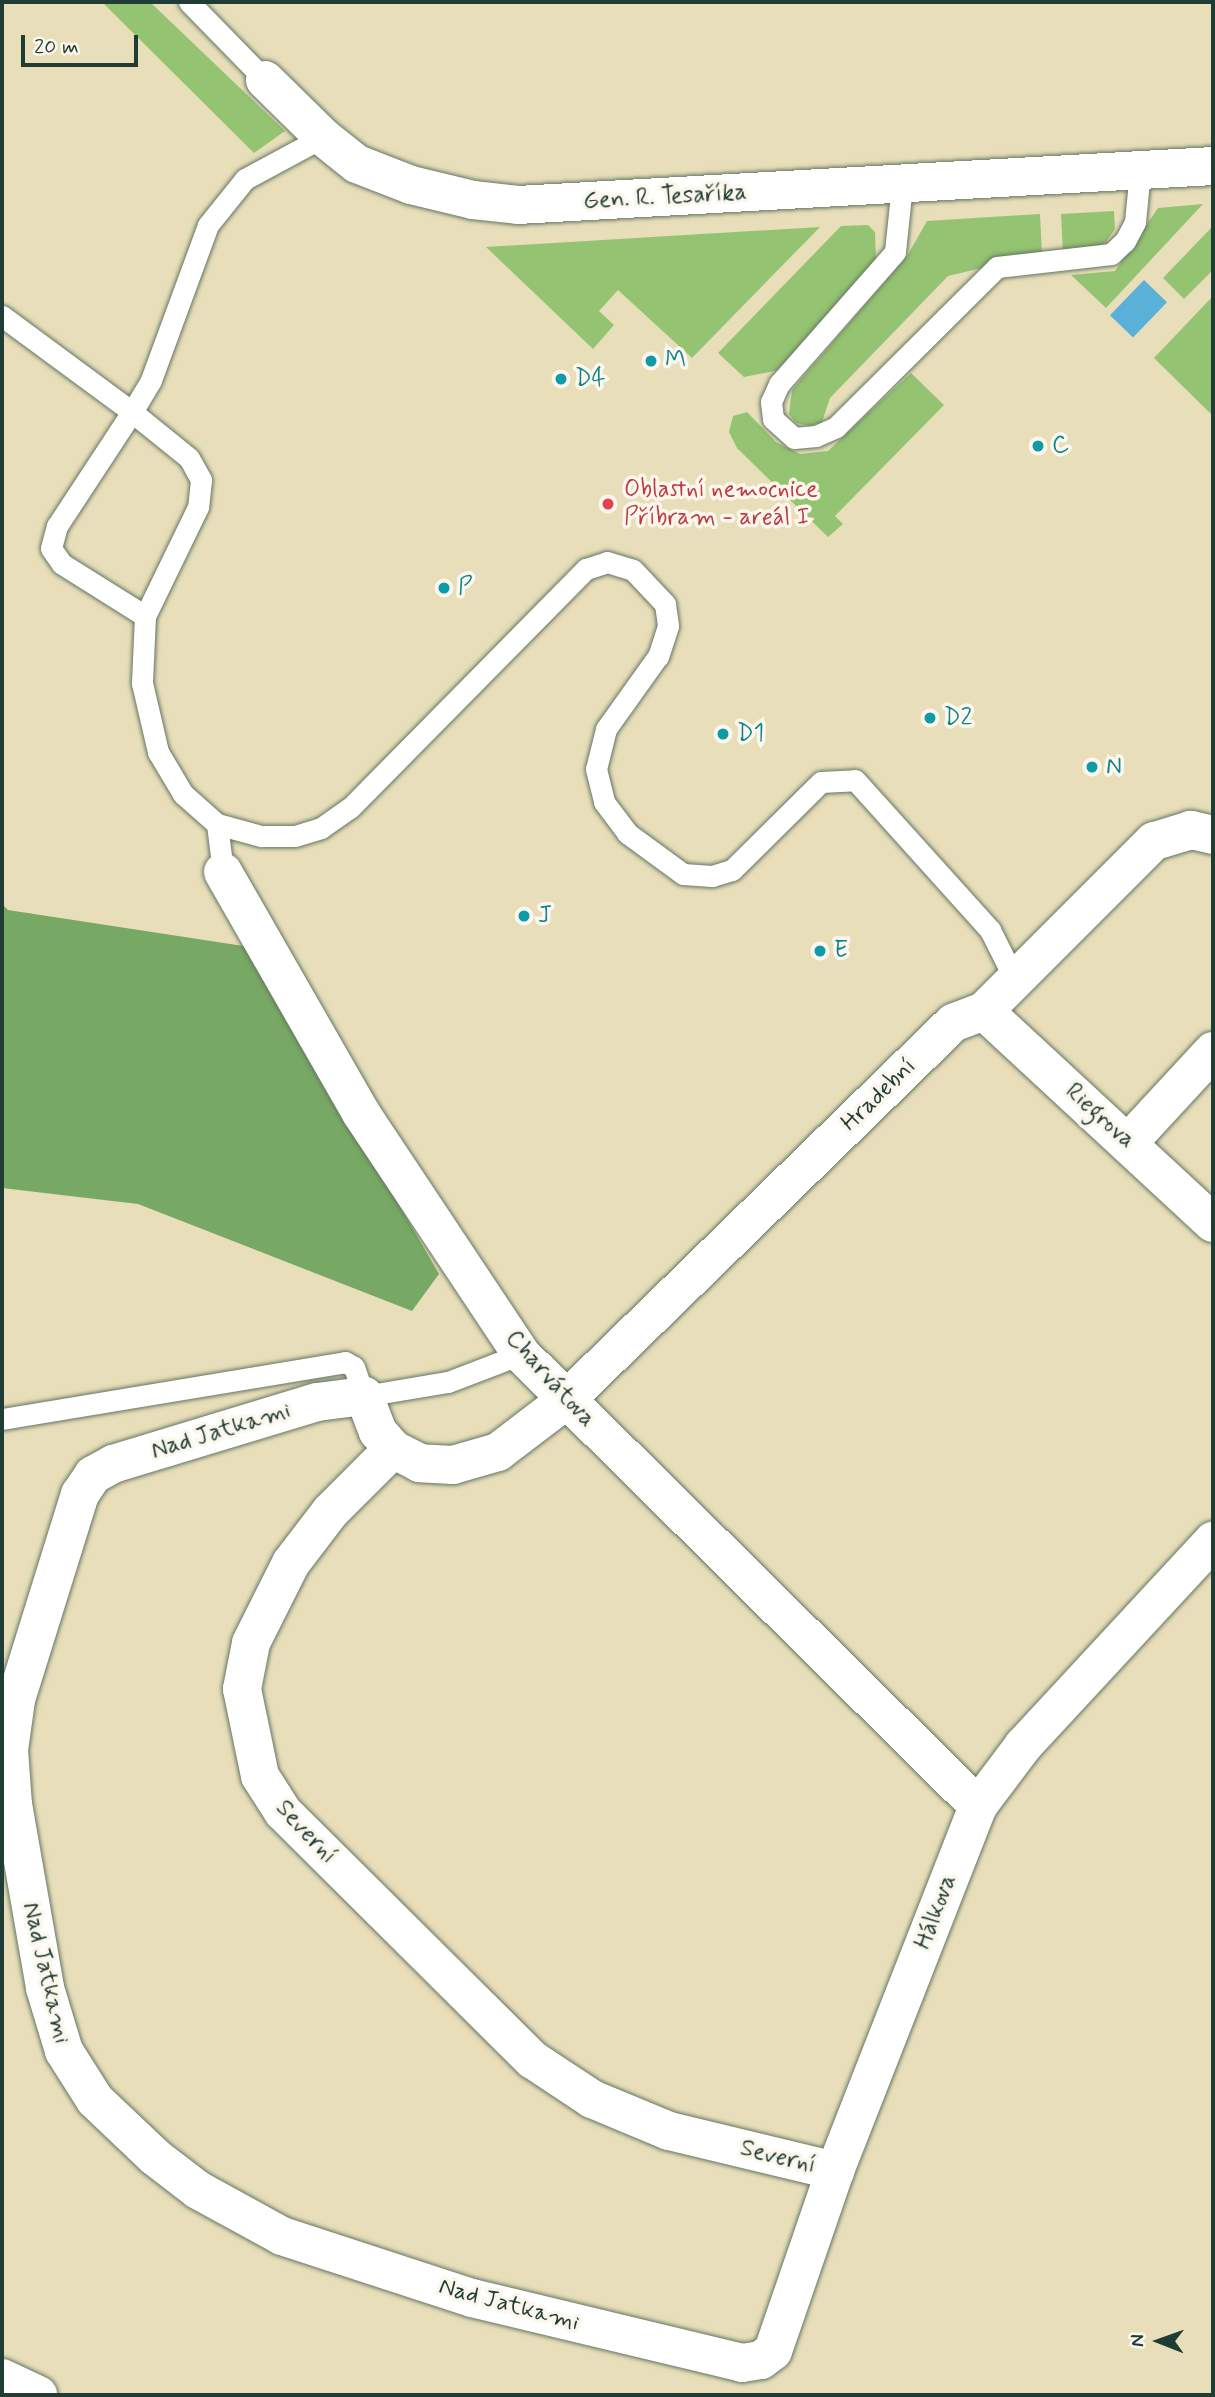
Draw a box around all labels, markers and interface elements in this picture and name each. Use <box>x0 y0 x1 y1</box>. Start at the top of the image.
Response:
scale bar <box>24 21 142 65</box>
text: 20 m <box>34 33 79 61</box>
street label: Gen. R. Tesaříka <box>582 178 748 216</box>
place label: M <box>665 347 686 375</box>
marker: M <box>643 353 659 369</box>
place label: D4 <box>575 365 606 393</box>
marker: D4 <box>553 371 569 387</box>
place label: C <box>1052 432 1069 460</box>
marker: C <box>1030 438 1046 454</box>
place label: Oblastní nemocnice Příbram - areál I <box>624 476 818 532</box>
marker: Oblastní nemocnice Příbram - areál I <box>598 494 618 514</box>
place label: P <box>458 574 472 602</box>
marker: P <box>436 580 452 596</box>
place label: D2 <box>944 704 972 732</box>
marker: D2 <box>922 710 938 726</box>
place label: D1 <box>737 720 764 748</box>
marker: D1 <box>715 726 731 742</box>
place label: N <box>1106 753 1122 781</box>
marker: N <box>1084 759 1100 775</box>
place label: J <box>538 902 552 930</box>
marker: J <box>516 908 532 924</box>
place label: E <box>834 937 848 965</box>
marker: E <box>812 943 828 959</box>
street label: Hradební <box>835 1052 923 1138</box>
street label: Riegrova <box>1059 1077 1141 1155</box>
street label: Charvátova <box>499 1324 601 1434</box>
street label: Nad Jatkami <box>155 1398 287 1464</box>
street label: Severní <box>269 1794 343 1870</box>
street label: Hálkova <box>909 1871 963 1953</box>
street label: Nad Jatkami <box>17 1907 75 2039</box>
street label: Severní <box>737 2134 819 2180</box>
street label: Nad Jatkami <box>443 2274 575 2336</box>
north arrow <box>1124 2306 1194 2376</box>
text: N <box>1125 2334 1150 2347</box>

